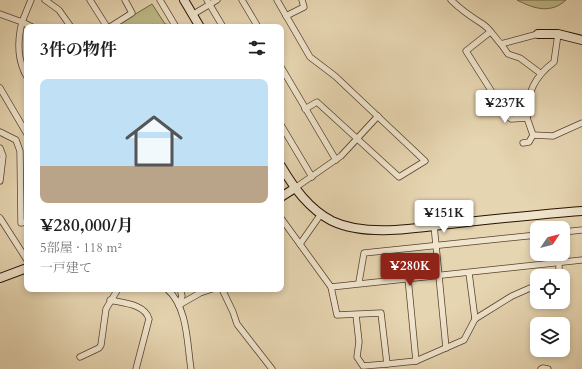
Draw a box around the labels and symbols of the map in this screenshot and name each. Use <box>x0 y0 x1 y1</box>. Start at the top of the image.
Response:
pin: ¥237K <box>477 90 533 124</box>
pin: ¥151K <box>416 200 472 234</box>
north arrow <box>530 221 570 261</box>
pin: ¥280K <box>382 253 438 287</box>

